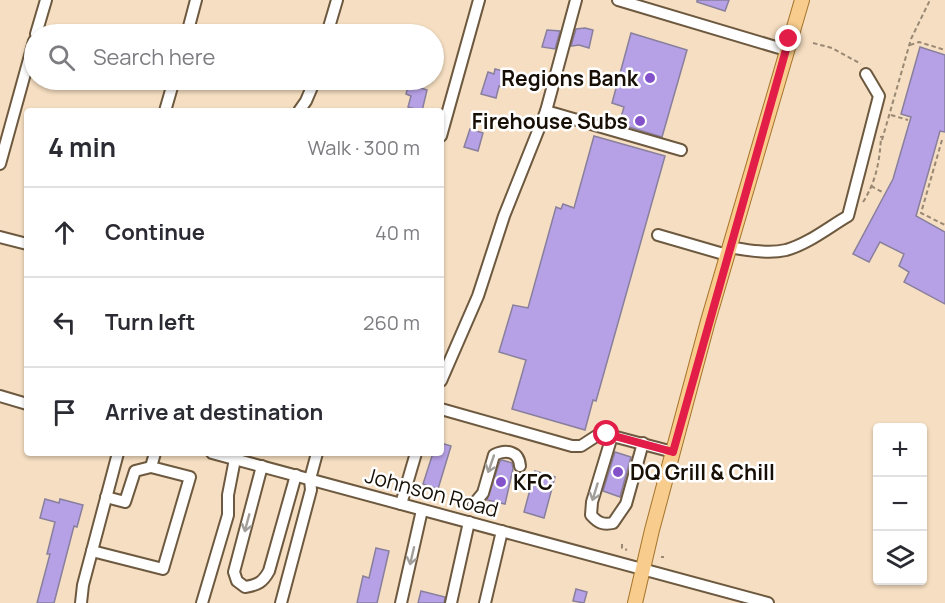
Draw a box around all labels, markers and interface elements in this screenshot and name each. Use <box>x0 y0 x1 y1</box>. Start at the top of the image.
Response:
search box <box>24 24 444 90</box>
route end <box>775 25 801 51</box>
icon: search <box>45 41 78 74</box>
text: Search here <box>93 42 215 72</box>
place label: Regions Bank <box>501 64 639 92</box>
marker: Regions Bank <box>643 71 657 85</box>
place label: Firehouse Subs <box>472 107 628 135</box>
marker: Firehouse Subs <box>633 114 647 128</box>
text: 4 min <box>48 129 116 165</box>
text: Walk · 300 m <box>308 134 420 161</box>
icon: ahead <box>48 216 81 249</box>
text: Continue <box>105 217 205 247</box>
text: 40 m <box>375 219 420 246</box>
icon: left <box>48 306 81 339</box>
text: Turn left <box>105 307 195 337</box>
text: 260 m <box>363 309 420 336</box>
icon: arrive <box>48 396 81 429</box>
text: Arrive at destination <box>105 397 323 427</box>
route start <box>593 420 619 446</box>
map controls <box>873 423 927 585</box>
button: + <box>873 423 927 477</box>
one-way arrow <box>485 454 496 473</box>
place label: DQ Grill & Chill <box>630 458 775 486</box>
street label: Johnson Road <box>362 461 502 523</box>
marker: DQ Grill & Chill <box>611 465 625 479</box>
place label: KFC <box>513 468 553 496</box>
marker: KFC <box>494 475 508 489</box>
button: − <box>873 477 927 531</box>
one-way arrow <box>589 482 600 501</box>
one-way arrow <box>240 513 252 532</box>
button: layers <box>873 531 927 585</box>
one-way arrow <box>405 547 417 566</box>

